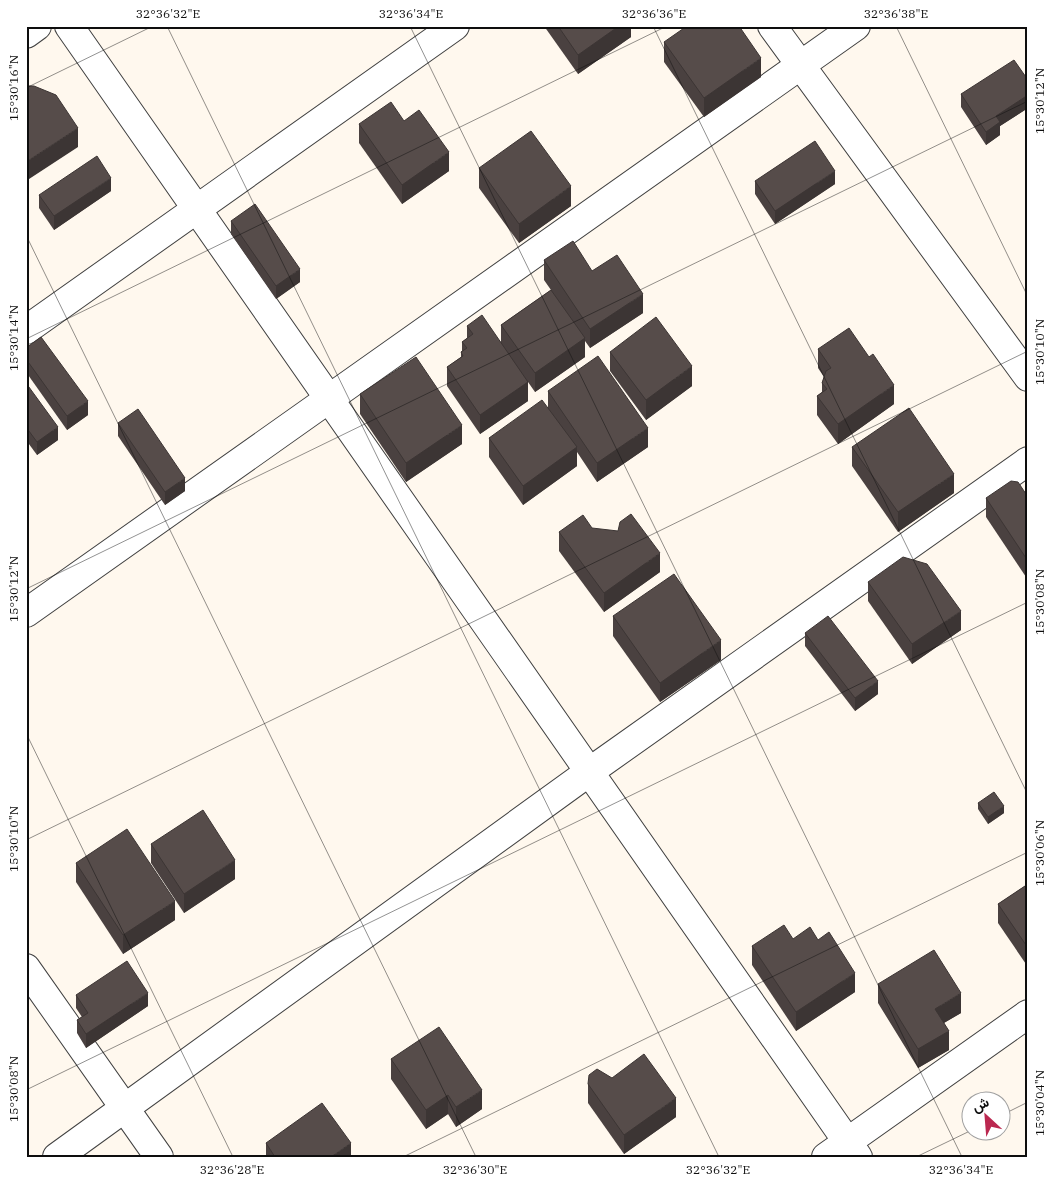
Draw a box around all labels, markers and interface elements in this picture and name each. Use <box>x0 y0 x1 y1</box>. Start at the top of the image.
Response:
text: 32°36'32"E <box>136 6 200 21</box>
text: 32°36'34"E <box>379 6 443 21</box>
text: 32°36'36"E <box>622 6 686 21</box>
text: 32°36'38"E <box>864 6 928 21</box>
text: 15°30'16"N <box>6 55 21 121</box>
text: 15°30'12"N <box>1032 68 1047 134</box>
text: 15°30'14"N <box>6 305 21 371</box>
text: 15°30'10"N <box>1032 319 1047 385</box>
text: 15°30'12"N <box>6 556 21 622</box>
text: 15°30'08"N <box>1032 569 1047 635</box>
text: 15°30'10"N <box>6 806 21 872</box>
text: 15°30'06"N <box>1032 820 1047 886</box>
text: 15°30'08"N <box>6 1056 21 1122</box>
text: 15°30'04"N <box>1032 1070 1047 1136</box>
north arrow <box>962 1090 1012 1140</box>
text: ش <box>969 1092 992 1116</box>
text: 32°36'28"E <box>200 1162 264 1177</box>
text: 32°36'30"E <box>443 1162 507 1177</box>
text: 32°36'32"E <box>686 1162 750 1177</box>
text: 32°36'34"E <box>929 1162 993 1177</box>

